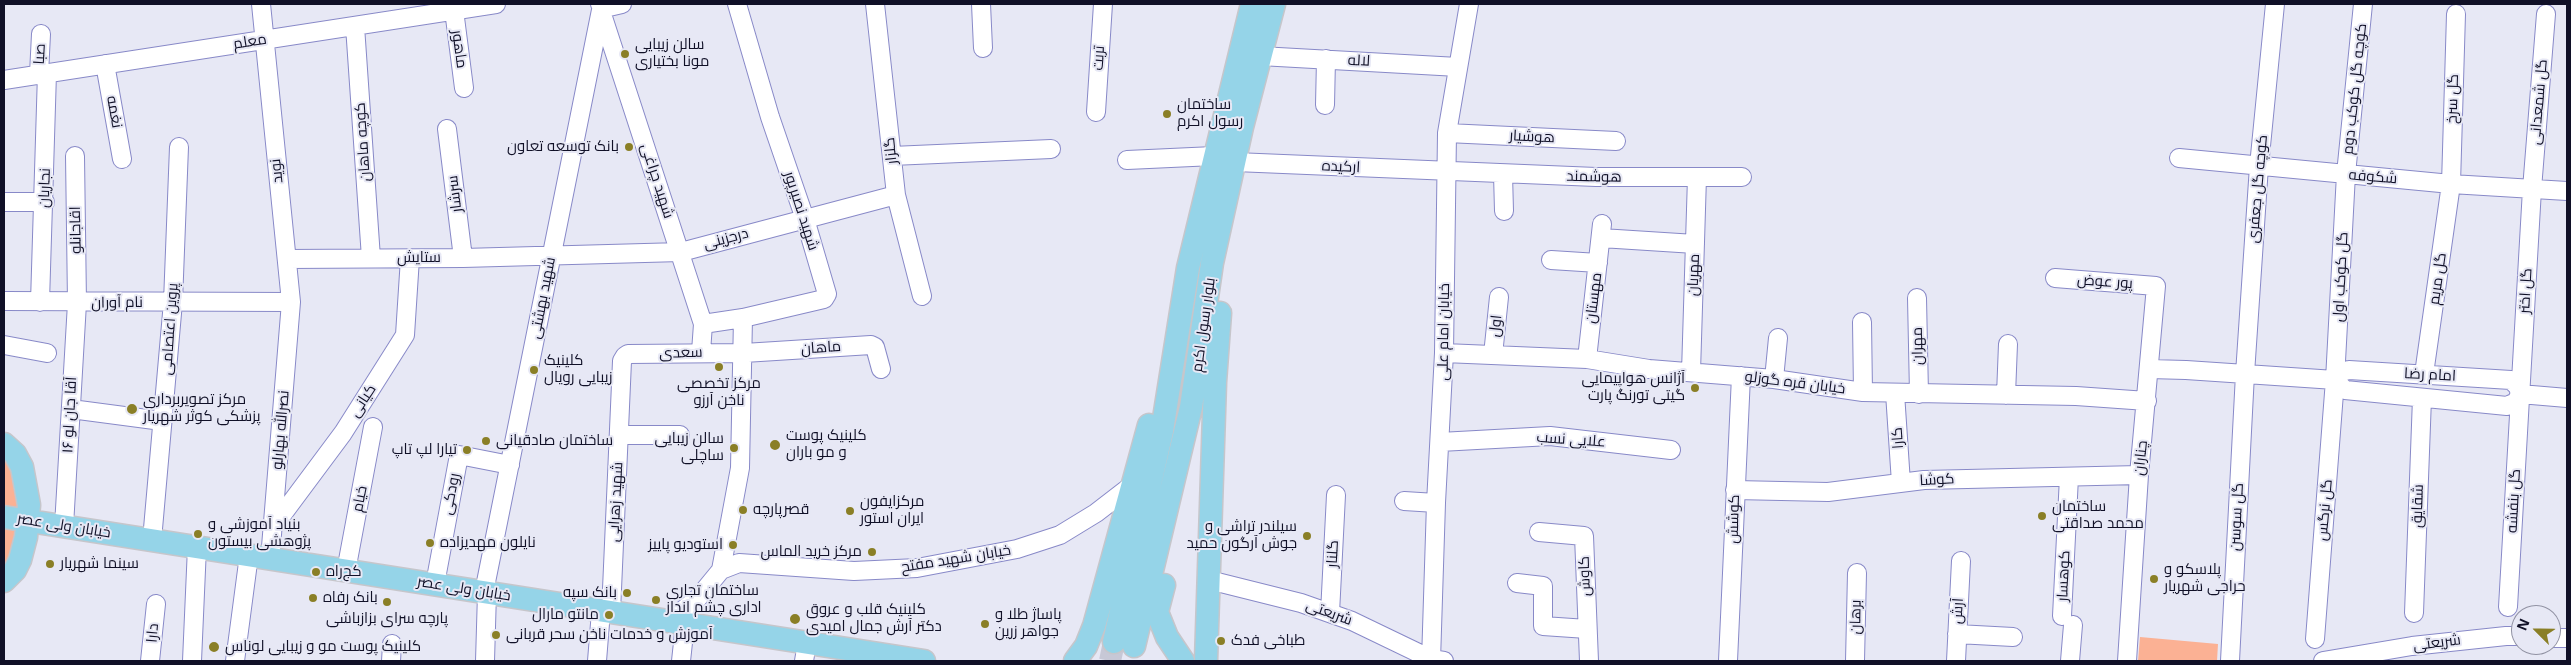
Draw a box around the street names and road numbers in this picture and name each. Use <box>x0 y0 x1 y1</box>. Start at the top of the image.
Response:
street label: کوچه گل کوکب دوم <box>2339 23 2371 155</box>
street label: ماهور <box>447 29 471 69</box>
street label: معلم <box>232 30 268 54</box>
street label: صبا <box>30 43 50 65</box>
street label: تربت <box>1089 45 1109 71</box>
street label: لاله <box>1347 51 1371 71</box>
street label: گل شمعدانی <box>2526 58 2552 146</box>
street label: گل سرخ <box>2443 74 2463 124</box>
street label: نغمه <box>102 95 126 129</box>
street label: کوچه ماهان <box>351 102 375 182</box>
street label: هوشیار <box>1509 127 1555 147</box>
street label: کوچه گل جعفری <box>2244 134 2272 244</box>
street label: گلزار <box>881 137 901 165</box>
street label: شهید چراغی <box>636 141 678 221</box>
street label: ارکیده <box>1321 157 1361 177</box>
street label: نوید <box>267 158 287 184</box>
street label: شکوفه <box>2348 166 2398 188</box>
street label: نجاریان <box>35 168 55 208</box>
street label: هوشمند <box>1566 168 1622 186</box>
street label: شهید نصیرپور <box>780 169 822 253</box>
street label: سرشار <box>444 174 466 214</box>
street label: اقاجانلو <box>67 206 85 254</box>
street label: درجزینی <box>702 224 750 254</box>
street label: گل کوکب اول <box>2330 231 2352 323</box>
street label: ستایش <box>397 249 441 267</box>
street label: گل مریم <box>2425 252 2451 306</box>
street label: مهریان <box>1684 253 1704 297</box>
street label: شهید بهشتی <box>526 255 560 341</box>
street label: گل اختر <box>2516 268 2536 314</box>
street label: مهستان <box>1582 271 1606 325</box>
street label: پور عوض <box>2076 271 2134 293</box>
street label: بلوار رسول اکرم <box>1188 277 1220 373</box>
street label: پروین اعتصامی <box>158 282 182 376</box>
street label: خیابان امام علی <box>1434 283 1454 381</box>
street label: نام آوران <box>91 294 143 312</box>
street label: اول <box>1486 314 1506 338</box>
street label: مهران <box>1909 327 1927 365</box>
street label: ماهان <box>800 338 842 358</box>
street label: سعدی <box>659 344 703 362</box>
street label: امام رضا <box>2404 365 2456 385</box>
street label: خیابان قره گوزلو <box>1744 368 1846 398</box>
street label: آقا جان لو ۱۶ <box>59 376 81 454</box>
street label: کیانی <box>346 381 380 421</box>
street label: نصرالله بهارلو <box>269 390 293 470</box>
street label: کارا <box>1888 427 1908 449</box>
street label: علایی نسب <box>1536 429 1606 451</box>
street label: چناران <box>2130 440 2152 476</box>
street label: شهید زهرایی <box>605 461 627 543</box>
street label: گل بنفشه <box>2503 469 2525 533</box>
street label: کوشا <box>1919 470 1955 490</box>
street label: رودکی <box>438 472 464 516</box>
street label: گل نرگس <box>2313 478 2337 542</box>
street label: گل سوسن <box>2226 482 2248 552</box>
street label: خیام <box>349 484 371 514</box>
street label: شقایق <box>2408 484 2428 528</box>
street label: کوشش <box>1724 494 1744 544</box>
street label: خیابان ولی عصر <box>16 510 112 542</box>
street label: گلنار <box>1323 540 1343 568</box>
street label: خیابان شهید مفتح <box>900 541 1012 577</box>
street label: کوهسار <box>2054 550 2074 602</box>
street label: کاوش <box>1575 556 1595 596</box>
street label: خیابان ولی عصر <box>416 573 512 605</box>
street label: شریعتی <box>1303 596 1355 630</box>
street label: آرش <box>1948 597 1968 625</box>
street label: برهان <box>1847 599 1865 635</box>
street label: دارا <box>143 623 163 643</box>
street label: شریعتی <box>2412 631 2462 655</box>

